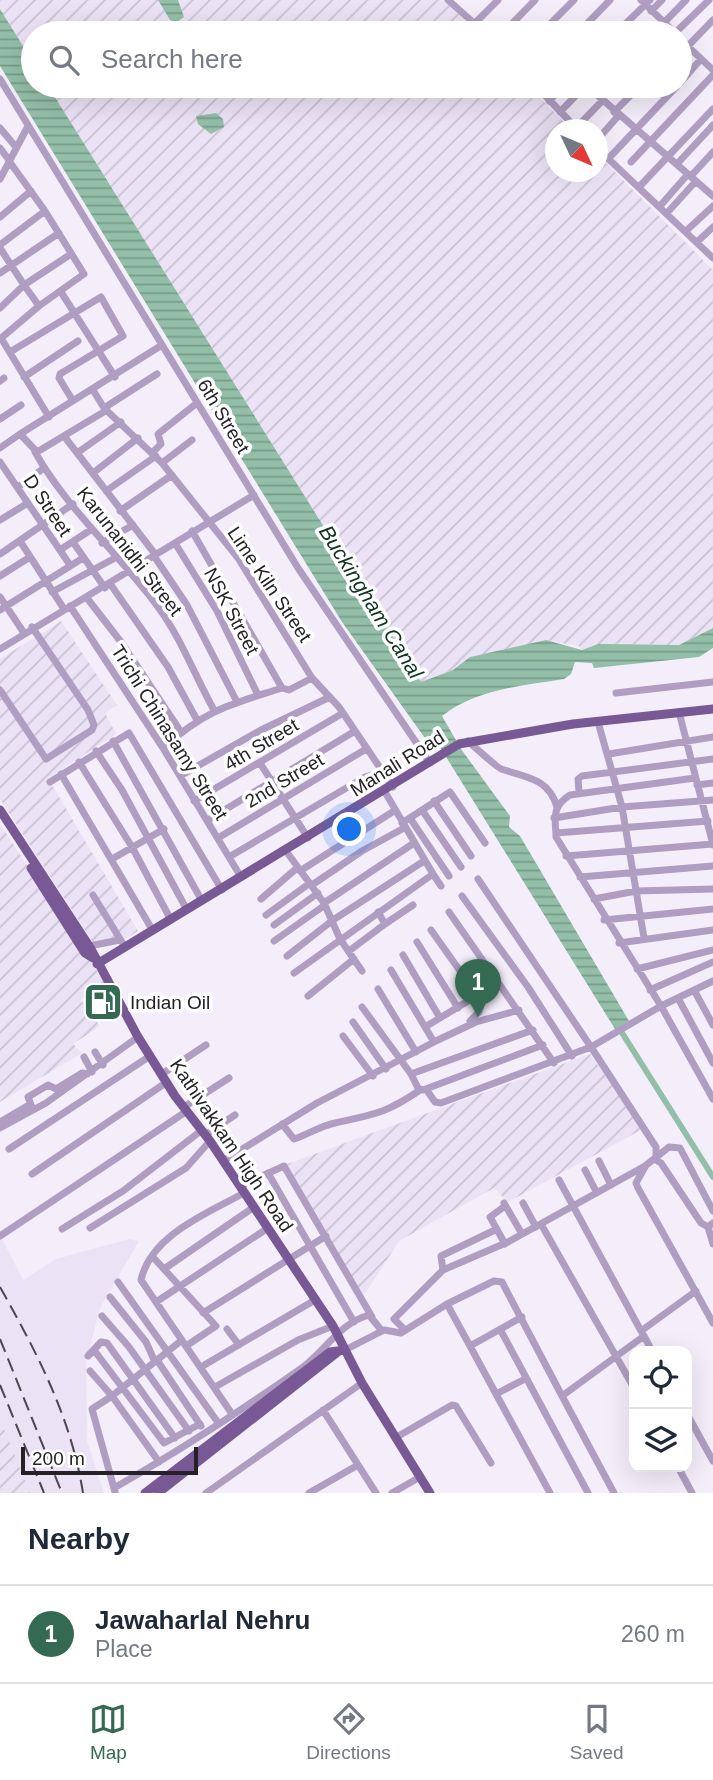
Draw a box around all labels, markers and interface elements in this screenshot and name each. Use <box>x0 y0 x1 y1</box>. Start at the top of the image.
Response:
search box <box>21 21 692 98</box>
icon: search <box>45 41 83 79</box>
text: Search here <box>101 44 243 74</box>
north arrow <box>545 119 608 182</box>
street label: 6th Street <box>193 376 254 458</box>
street label: D Street <box>19 471 76 541</box>
street label: Karunanidhi Street <box>73 483 187 620</box>
water label: Buckingham Canal <box>315 521 429 684</box>
street label: Lime Kiln Street <box>223 523 316 646</box>
street label: NSK Street <box>200 564 263 659</box>
street label: Trichi Chinasamy Street <box>107 641 232 824</box>
street label: 4th Street <box>221 714 303 775</box>
street label: Manali Road <box>346 726 448 801</box>
street label: 2nd Street <box>241 748 328 812</box>
your location <box>332 812 366 846</box>
pin: 1 <box>455 959 501 1017</box>
fuel station icon: Indian Oil <box>82 981 124 1023</box>
place label: Indian Oil <box>130 992 210 1013</box>
street label: Kathivakkam High Road <box>166 1055 297 1236</box>
map controls <box>629 1346 692 1472</box>
button: locate <box>629 1346 692 1409</box>
button: layers <box>629 1409 692 1472</box>
scale bar <box>21 1444 198 1476</box>
text: 200 m <box>32 1448 85 1469</box>
text: Nearby <box>28 1522 130 1555</box>
text: Jawaharlal Nehru <box>95 1605 310 1635</box>
text: 1 <box>45 1621 57 1647</box>
text: 260 m <box>621 1621 685 1647</box>
text: Place <box>95 1636 153 1662</box>
tab: Map <box>89 1700 127 1764</box>
tab: Directions <box>306 1700 391 1764</box>
tab: Saved <box>570 1700 624 1764</box>

